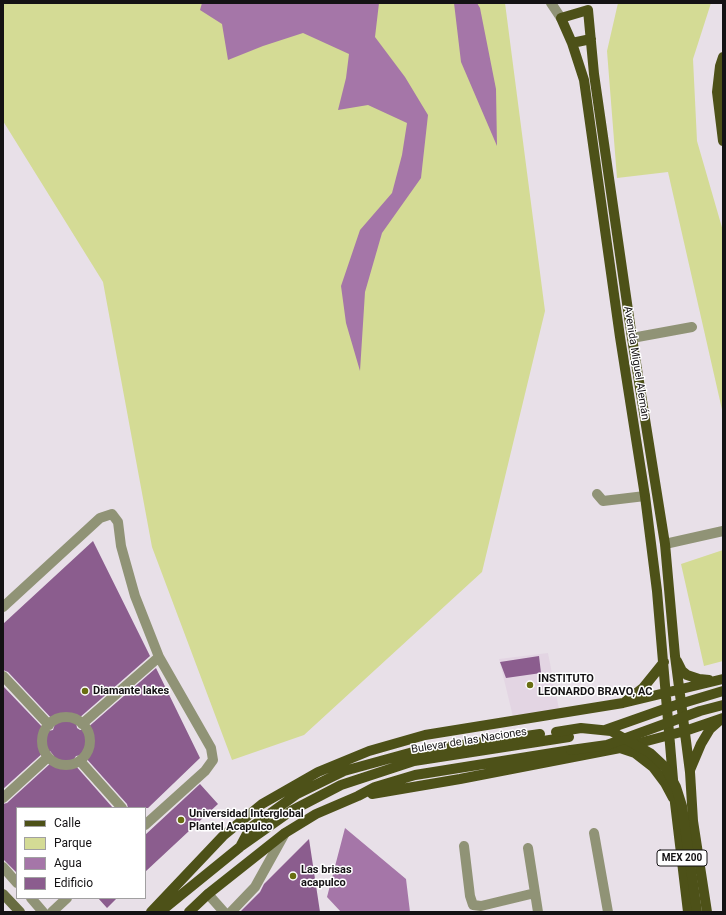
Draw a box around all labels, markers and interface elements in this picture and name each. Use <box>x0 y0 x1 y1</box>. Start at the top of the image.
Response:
street label: Avenida Miguel Alemán <box>621 305 651 421</box>
place label: INSTITUTO LEONARDO BRAVO, AC <box>538 672 653 698</box>
marker: INSTITUTO LEONARDO BRAVO, AC <box>525 680 535 690</box>
place label: Diamante lakes <box>93 684 169 698</box>
marker: Diamante lakes <box>80 686 90 696</box>
street label: Bulevar de las Naciones <box>410 725 528 757</box>
legend <box>16 807 146 899</box>
place label: Universidad Interglobal Plantel Acapulco <box>189 807 304 833</box>
marker: Universidad Interglobal Plantel Acapulco <box>176 815 186 825</box>
text: Calle <box>54 816 81 830</box>
text: Parque <box>54 836 92 850</box>
road number: MEX 200 <box>657 850 707 866</box>
text: Agua <box>54 856 82 870</box>
place label: Las brisas acapulco <box>301 863 352 889</box>
marker: Las brisas acapulco <box>288 871 298 881</box>
text: Edificio <box>54 876 93 890</box>

